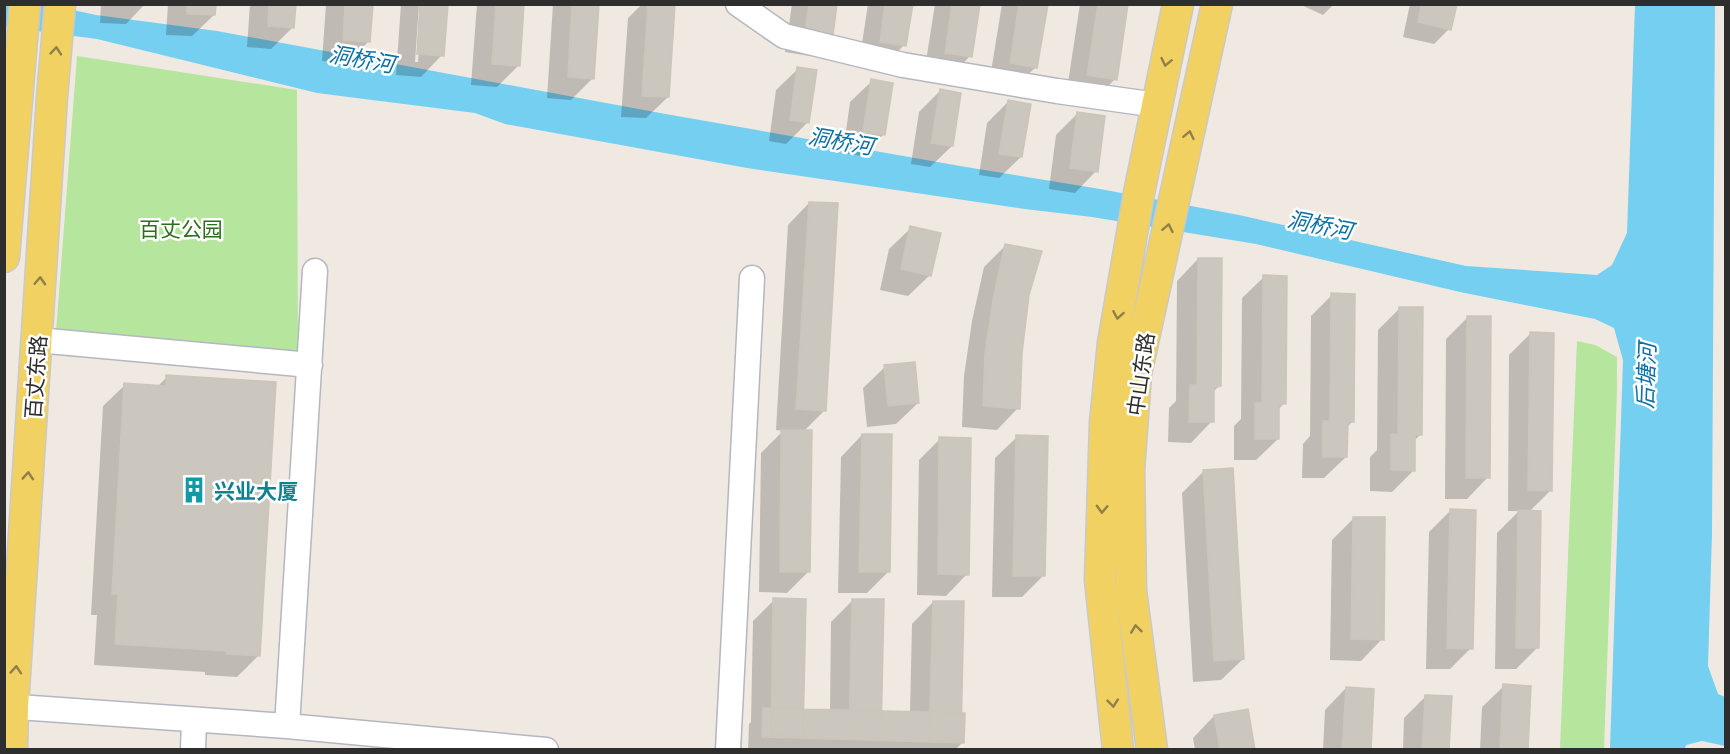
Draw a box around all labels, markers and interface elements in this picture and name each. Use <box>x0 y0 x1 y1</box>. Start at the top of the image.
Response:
water label: 洞桥河 <box>327 39 401 77</box>
one-way arrow <box>49 46 62 55</box>
one-way arrow <box>1160 56 1173 66</box>
water label: 洞桥河 <box>806 121 880 159</box>
one-way arrow <box>1181 130 1194 140</box>
water label: 洞桥河 <box>1285 205 1359 244</box>
park label: 百丈公园 <box>139 216 223 241</box>
one-way arrow <box>1161 223 1174 233</box>
one-way arrow <box>34 276 47 285</box>
one-way arrow <box>1112 310 1124 319</box>
street label: 中山东路 <box>1122 331 1158 417</box>
street label: 百丈东路 <box>20 334 50 420</box>
water label: 后塘河 <box>1631 339 1659 409</box>
one-way arrow <box>22 471 35 480</box>
building icon: 兴业大厦 <box>179 475 209 505</box>
place label: 兴业大厦 <box>214 478 298 503</box>
one-way arrow <box>1096 504 1109 513</box>
one-way arrow <box>1131 624 1143 634</box>
one-way arrow <box>10 666 23 675</box>
one-way arrow <box>1106 699 1119 708</box>

